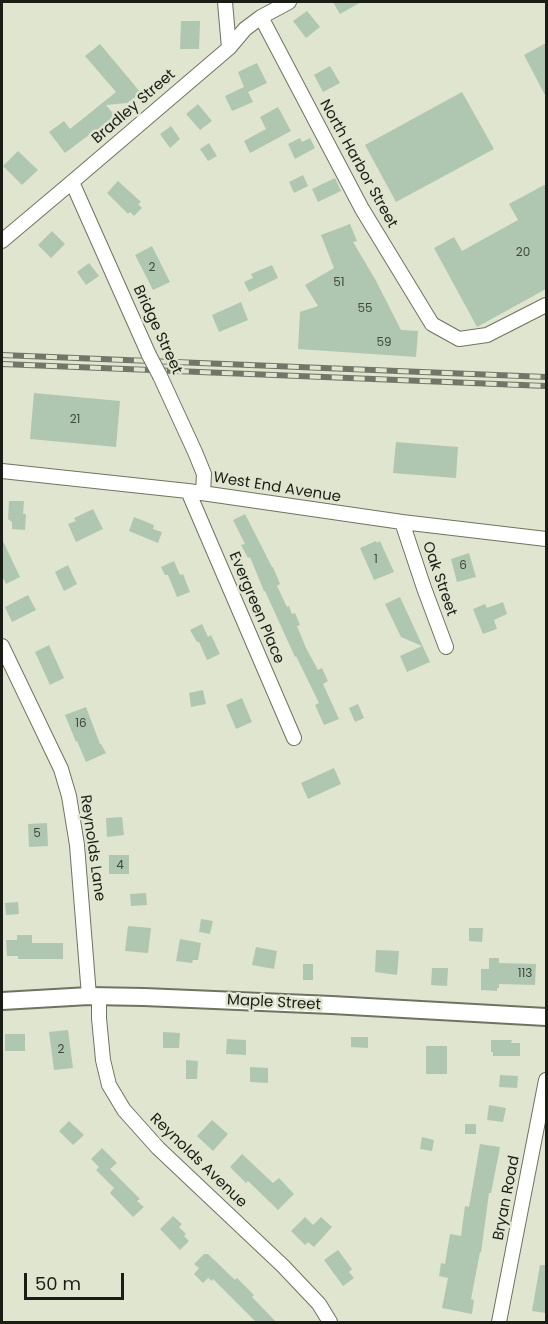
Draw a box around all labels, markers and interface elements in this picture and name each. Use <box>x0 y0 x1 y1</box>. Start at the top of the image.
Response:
street label: Bradley Street <box>89 66 179 148</box>
street label: North Harbor Street <box>315 97 401 231</box>
house number: 20 <box>516 246 530 260</box>
house number: 2 <box>149 261 155 275</box>
house number: 51 <box>333 276 345 290</box>
street label: Bridge Street <box>129 283 185 377</box>
house number: 55 <box>357 302 373 316</box>
house number: 59 <box>376 336 392 350</box>
house number: 21 <box>70 413 80 427</box>
street label: West End Avenue <box>212 469 342 507</box>
street label: Oak Street <box>418 539 460 619</box>
street label: Evergreen Place <box>224 549 288 667</box>
house number: 1 <box>374 553 378 567</box>
house number: 6 <box>459 559 467 573</box>
house number: 16 <box>75 717 87 731</box>
street label: Reynolds Lane <box>76 794 108 902</box>
house number: 5 <box>33 827 41 841</box>
house number: 4 <box>116 859 124 873</box>
house number: 113 <box>518 967 532 981</box>
street label: Maple Street <box>227 992 321 1014</box>
house number: 2 <box>58 1043 64 1057</box>
street label: Reynolds Avenue <box>146 1110 250 1212</box>
street label: Bryan Road <box>490 1154 524 1242</box>
scale bar <box>27 1261 128 1299</box>
text: 50 m <box>35 1271 81 1296</box>

